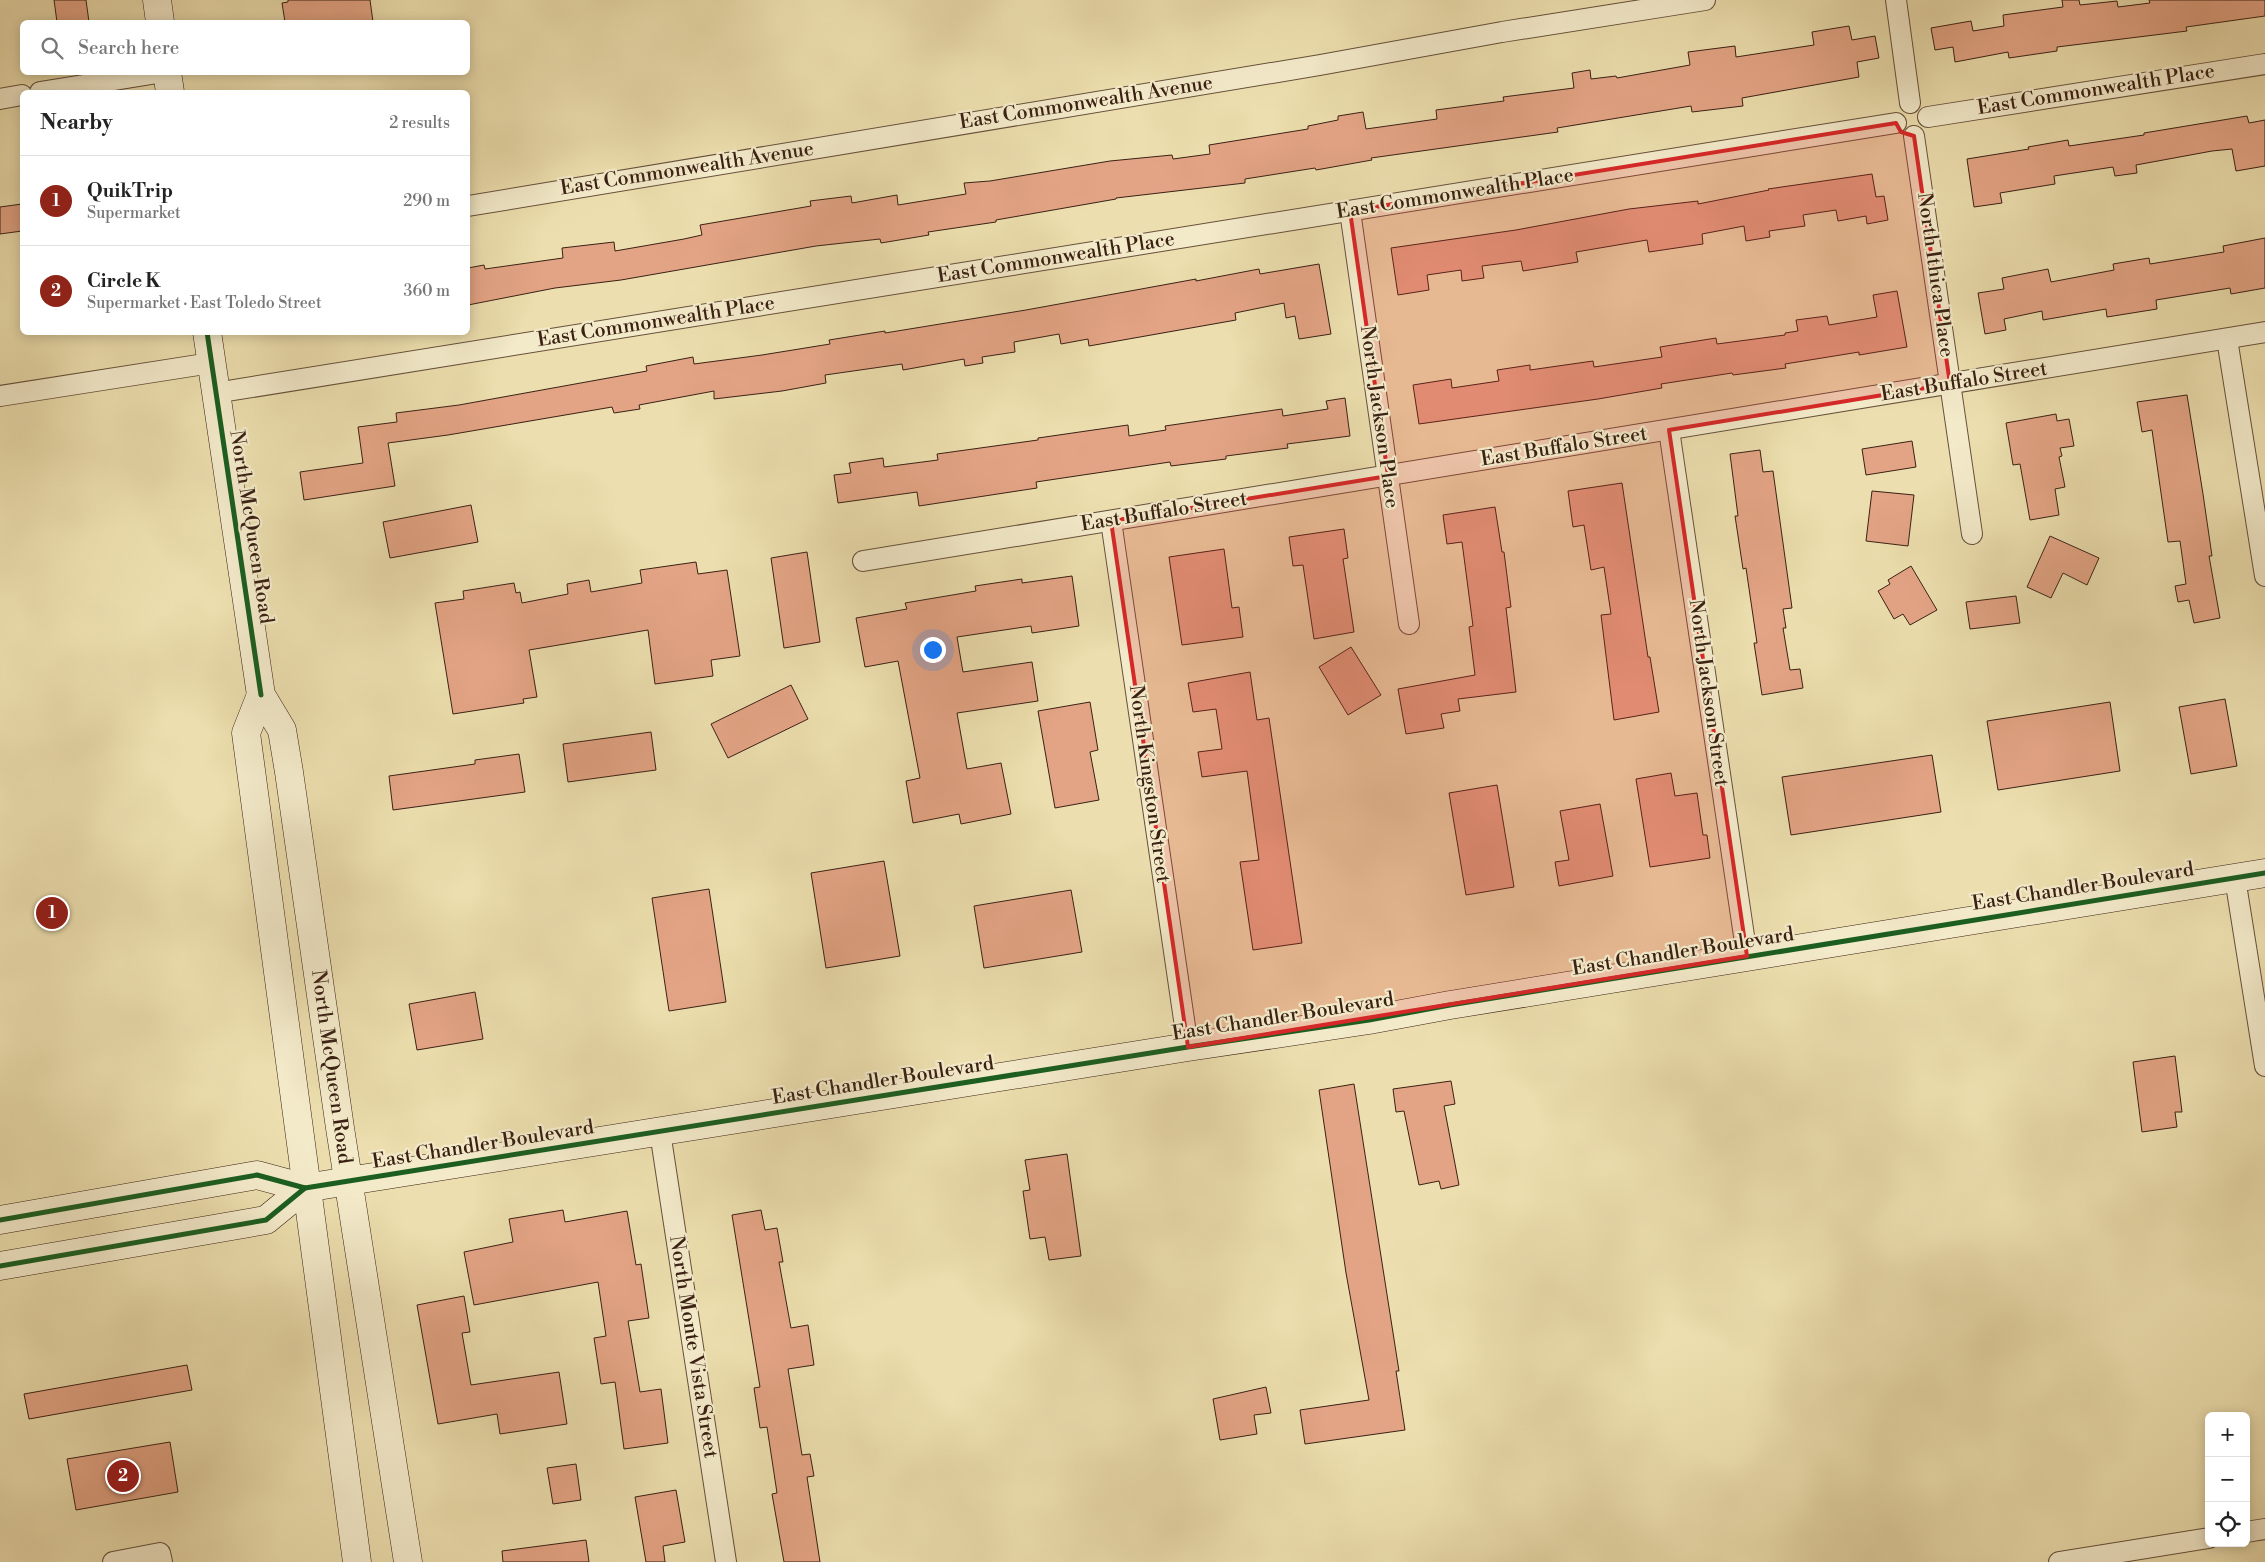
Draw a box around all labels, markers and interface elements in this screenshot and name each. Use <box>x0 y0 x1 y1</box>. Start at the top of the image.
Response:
search box <box>20 20 470 75</box>
icon: search <box>38 34 66 62</box>
text: Search here <box>78 36 179 60</box>
street label: East Commonwealth Place <box>1975 59 2217 121</box>
street label: East Commonwealth Avenue <box>957 71 1215 135</box>
text: Nearby <box>40 110 113 136</box>
text: 2 results <box>389 113 450 133</box>
street label: East Commonwealth Avenue <box>558 137 816 201</box>
street label: East Commonwealth Place <box>1334 163 1576 225</box>
text: QuikTrip <box>87 179 173 203</box>
text: 1 <box>52 191 60 211</box>
text: 290 m <box>403 191 450 211</box>
street label: North Ithica Place <box>1911 191 1959 359</box>
text: Supermarket <box>87 203 181 223</box>
street label: East Commonwealth Place <box>935 227 1177 289</box>
text: Circle K <box>87 269 161 293</box>
text: 2 <box>51 281 61 301</box>
text: 360 m <box>404 281 450 301</box>
street label: East Commonwealth Place <box>535 291 777 353</box>
text: Supermarket · East Toledo Street <box>87 293 322 313</box>
street label: North Jackson Place <box>1354 324 1404 510</box>
street label: East Buffalo Street <box>1879 356 2049 408</box>
street label: East Buffalo Street <box>1479 421 1649 473</box>
street label: North McQueen Road <box>223 428 279 626</box>
street label: East Buffalo Street <box>1079 486 1249 538</box>
street label: North Jackson Street <box>1682 598 1734 788</box>
your location <box>920 637 946 663</box>
street label: North Kingston Street <box>1123 684 1175 884</box>
street label: East Chandler Boulevard <box>1970 857 2196 917</box>
pin: 1 <box>36 894 68 932</box>
street label: East Chandler Boulevard <box>1570 922 1796 982</box>
street label: North McQueen Road <box>305 968 357 1166</box>
street label: East Chandler Boulevard <box>1170 987 1396 1047</box>
street label: East Chandler Boulevard <box>770 1051 996 1111</box>
street label: East Chandler Boulevard <box>370 1115 596 1175</box>
street label: North Monte Vista Street <box>663 1234 723 1460</box>
map controls <box>2205 1412 2250 1547</box>
button: + <box>2205 1412 2250 1457</box>
pin: 2 <box>107 1457 139 1495</box>
button: − <box>2205 1457 2250 1502</box>
button: locate <box>2205 1502 2250 1547</box>

